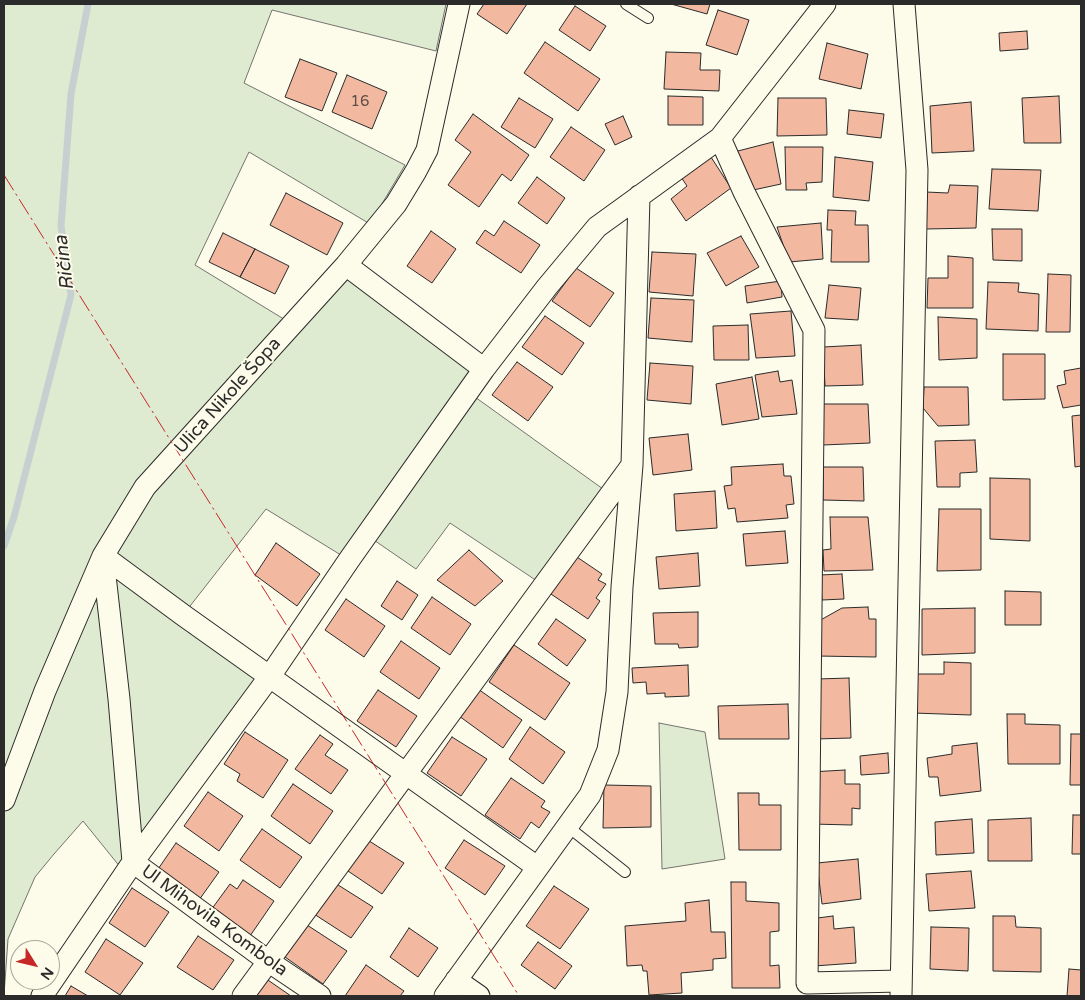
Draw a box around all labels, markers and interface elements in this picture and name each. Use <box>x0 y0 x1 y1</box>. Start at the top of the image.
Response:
house number: 16 <box>351 93 369 111</box>
water label: Ričina <box>50 234 80 292</box>
street label: Ulica Nikole Šopa <box>170 333 286 459</box>
street label: Ul Mihovila Kombola <box>137 861 291 981</box>
north arrow <box>10 940 60 990</box>
text: N <box>37 964 57 983</box>

